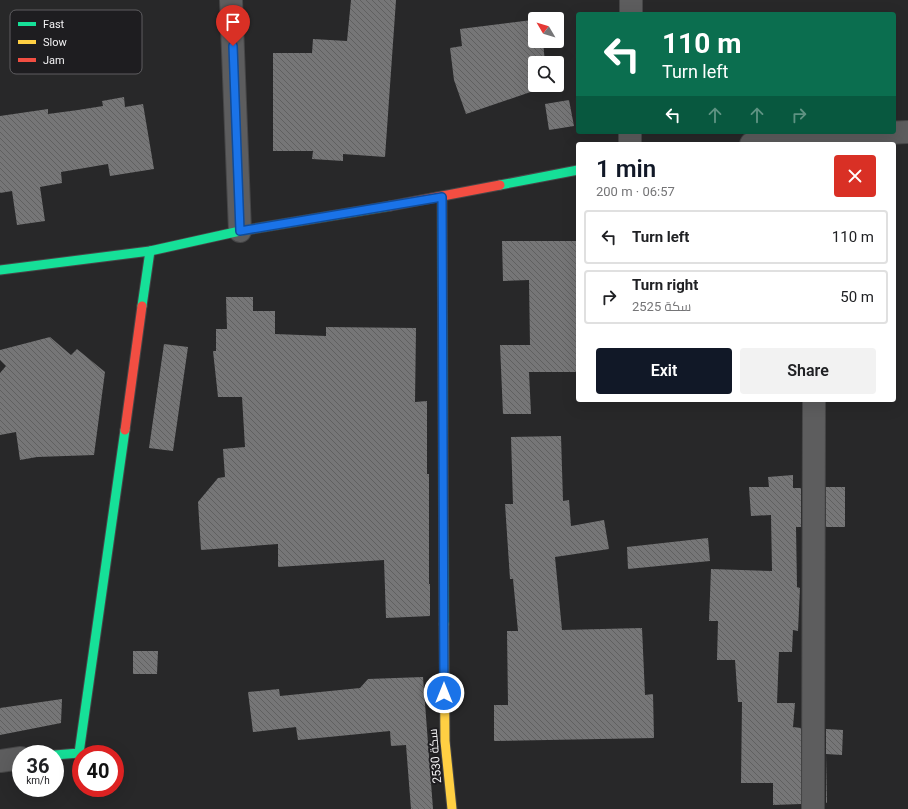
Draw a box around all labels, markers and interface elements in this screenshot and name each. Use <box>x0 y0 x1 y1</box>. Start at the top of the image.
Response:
pin <box>216 5 250 46</box>
legend <box>10 10 142 74</box>
icon: arrive <box>222 11 244 33</box>
north arrow <box>528 12 564 48</box>
map controls <box>528 12 564 92</box>
text: Fast <box>43 18 65 31</box>
text: 110 m <box>662 27 741 60</box>
icon: left <box>596 28 648 80</box>
text: Slow <box>43 36 67 49</box>
text: Jam <box>43 54 65 67</box>
button: search <box>528 56 564 92</box>
text: Turn left <box>662 61 728 82</box>
icon: left <box>662 104 684 126</box>
icon: ahead <box>704 104 726 126</box>
icon: ahead <box>746 104 768 126</box>
icon: right <box>788 104 810 126</box>
text: 1 min <box>596 155 656 183</box>
button: close <box>834 155 876 197</box>
text: 200 m · 06:57 <box>596 184 675 199</box>
icon: left <box>598 226 620 248</box>
text: Turn left <box>632 228 689 246</box>
text: 110 m <box>832 228 874 246</box>
text: Turn right <box>632 276 698 294</box>
icon: right <box>598 286 620 308</box>
text: 50 m <box>840 288 874 306</box>
text: سكة 2525 <box>632 299 691 314</box>
button: Exit <box>596 348 732 394</box>
button: Share <box>740 348 876 394</box>
position arrow <box>423 672 465 714</box>
street label: سكة 2530 <box>426 728 444 784</box>
speed limit sign: 40 <box>72 745 124 797</box>
text: 36 <box>27 754 49 778</box>
text: km/h <box>26 775 50 786</box>

